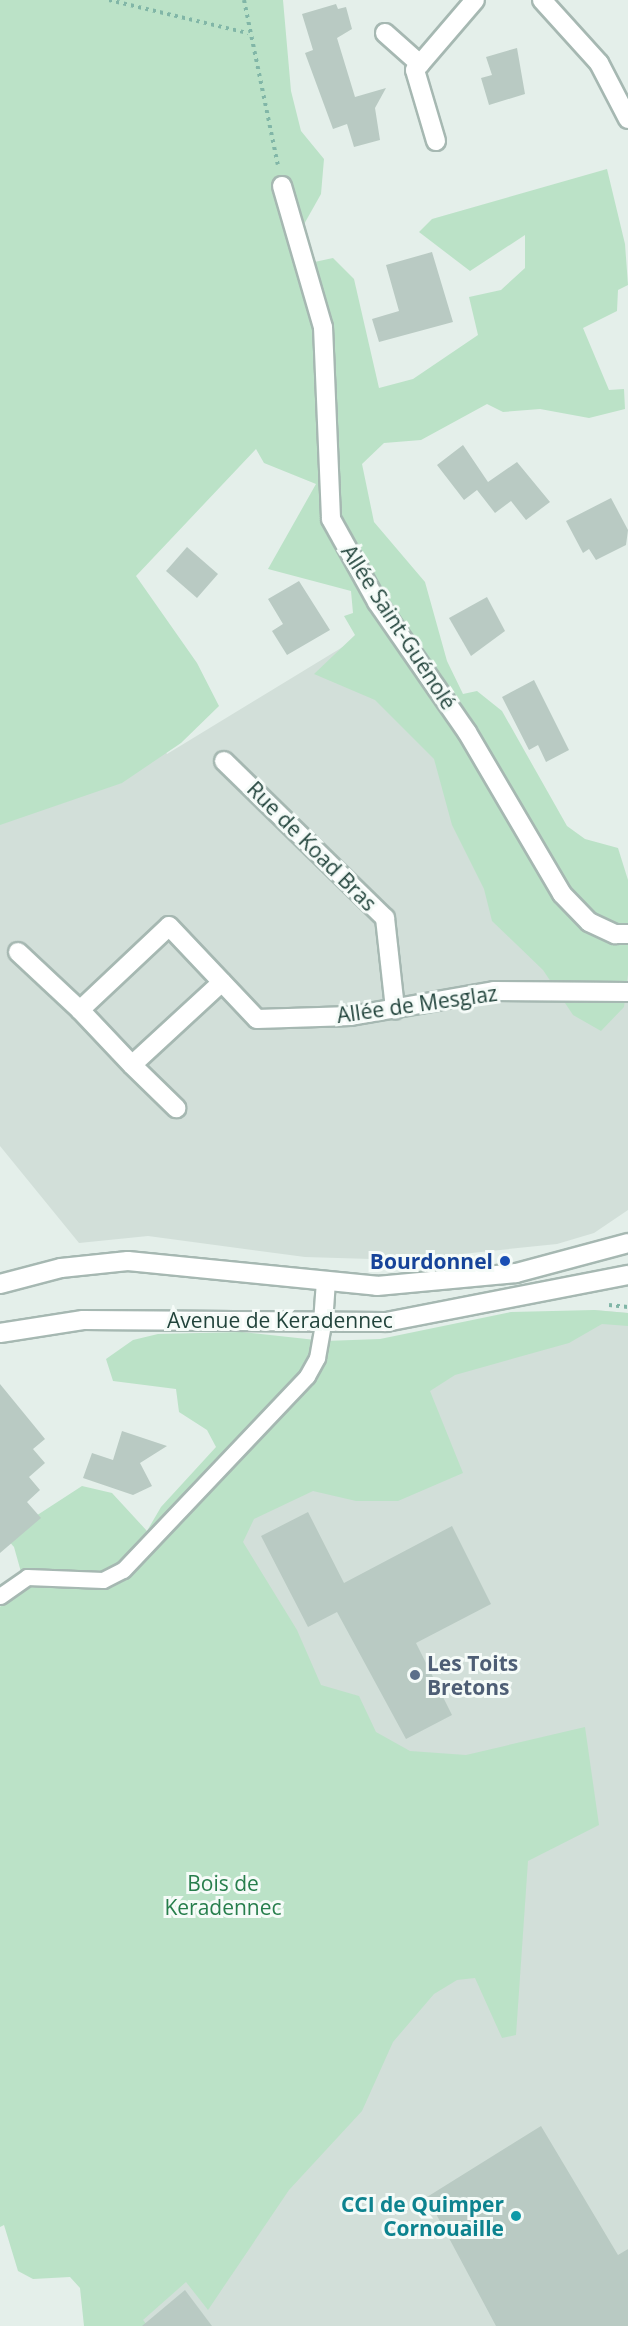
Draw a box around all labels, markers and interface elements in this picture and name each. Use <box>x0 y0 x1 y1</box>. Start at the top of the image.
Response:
street label: Allée Saint-Guénolé <box>336 540 462 714</box>
street label: Rue de Koad Bras <box>242 776 382 916</box>
street label: Allée de Mesglaz <box>335 980 499 1028</box>
place label: Bourdonnel <box>370 1248 493 1274</box>
marker: Bourdonnel <box>498 1254 512 1268</box>
street label: Avenue de Keradennec <box>167 1307 393 1333</box>
place label: Les Toits Bretons <box>427 1650 518 1700</box>
marker: Les Toits Bretons <box>408 1668 422 1682</box>
park label: Bois de Keradennec <box>164 1870 282 1920</box>
place label: CCI de Quimper Cornouaille <box>341 2191 504 2241</box>
marker: CCI de Quimper Cornouaille <box>509 2209 523 2223</box>

